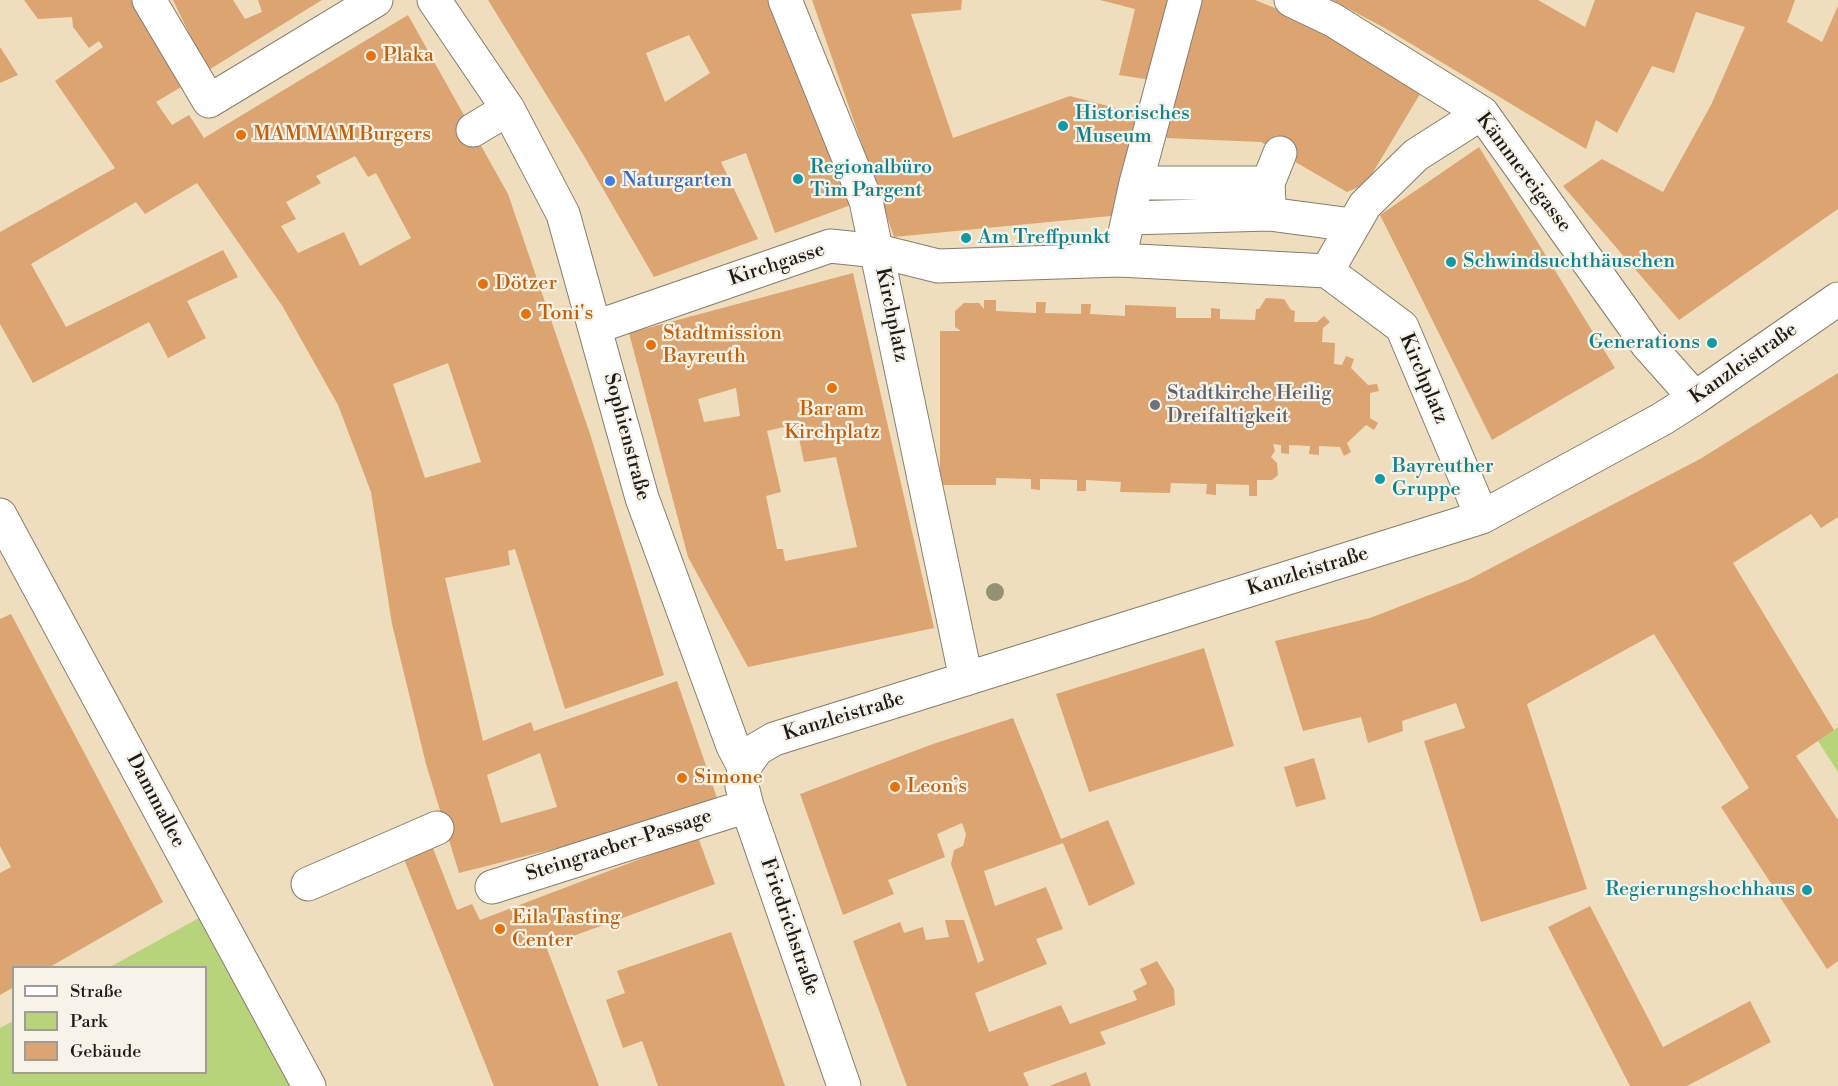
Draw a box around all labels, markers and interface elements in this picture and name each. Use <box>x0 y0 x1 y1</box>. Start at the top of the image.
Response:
place label: Plaka <box>383 44 434 68</box>
marker: Plaka <box>364 49 378 63</box>
place label: Historisches Museum <box>1075 102 1190 149</box>
street label: Kämmereigasse <box>1470 108 1576 238</box>
marker: Historisches Museum <box>1056 119 1070 133</box>
place label: MAM MAM Burgers <box>253 123 431 147</box>
marker: MAM MAM Burgers <box>234 128 248 142</box>
place label: Regionalbüro Tim Pargent <box>810 156 932 203</box>
place label: Naturgarten <box>622 169 732 193</box>
marker: Regionalbüro Tim Pargent <box>791 172 805 186</box>
marker: Naturgarten <box>603 174 617 188</box>
place label: Am Treffpunkt <box>978 226 1110 250</box>
marker: Am Treffpunkt <box>959 231 973 245</box>
street label: Kirchgasse <box>726 238 828 292</box>
place label: Schwindsuchthäuschen <box>1463 250 1675 274</box>
marker: Schwindsuchthäuschen <box>1444 255 1458 269</box>
street label: Kirchplatz <box>869 266 913 364</box>
place label: Dötzer <box>495 272 557 296</box>
marker: Dötzer <box>476 277 490 291</box>
place label: Toni's <box>538 302 593 326</box>
marker: Toni's <box>519 307 533 321</box>
street label: Kanzleistraße <box>1686 318 1802 410</box>
place label: Stadtmission Bayreuth <box>663 322 782 369</box>
street label: Kirchplatz <box>1393 330 1453 428</box>
place label: Generations <box>1589 331 1700 355</box>
marker: Generations <box>1705 336 1719 350</box>
marker: Stadtmission Bayreuth <box>644 338 658 352</box>
street label: Sophienstraße <box>597 371 655 503</box>
marker: Bar am Kirchplatz <box>825 381 839 395</box>
place label: Stadtkirche Heilig Dreifaltigkeit <box>1167 382 1332 429</box>
place label: Bar am Kirchplatz <box>784 398 880 445</box>
marker: Stadtkirche Heilig Dreifaltigkeit <box>1148 398 1162 412</box>
place label: Bayreuther Gruppe <box>1392 455 1494 502</box>
marker: Bayreuther Gruppe <box>1373 472 1387 486</box>
street label: Kanzleistraße <box>1244 542 1372 602</box>
street label: Kanzleistraße <box>780 687 908 747</box>
street label: Dammallee <box>120 750 190 852</box>
place label: Simone <box>694 766 763 790</box>
marker: Simone <box>675 771 689 785</box>
place label: Leon’s <box>907 775 967 799</box>
marker: Leon’s <box>888 780 902 794</box>
street label: Steingraeber-Passage <box>523 805 715 887</box>
street label: Friedrichstraße <box>754 855 824 999</box>
place label: Regierungshochhaus <box>1605 878 1795 902</box>
marker: Regierungshochhaus <box>1800 883 1814 897</box>
place label: Eila Tasting Center <box>512 906 620 953</box>
marker: Eila Tasting Center <box>493 922 507 936</box>
legend <box>12 966 207 1074</box>
text: Straße <box>70 980 123 1003</box>
text: Park <box>70 1010 107 1033</box>
text: Gebäude <box>70 1040 141 1063</box>

